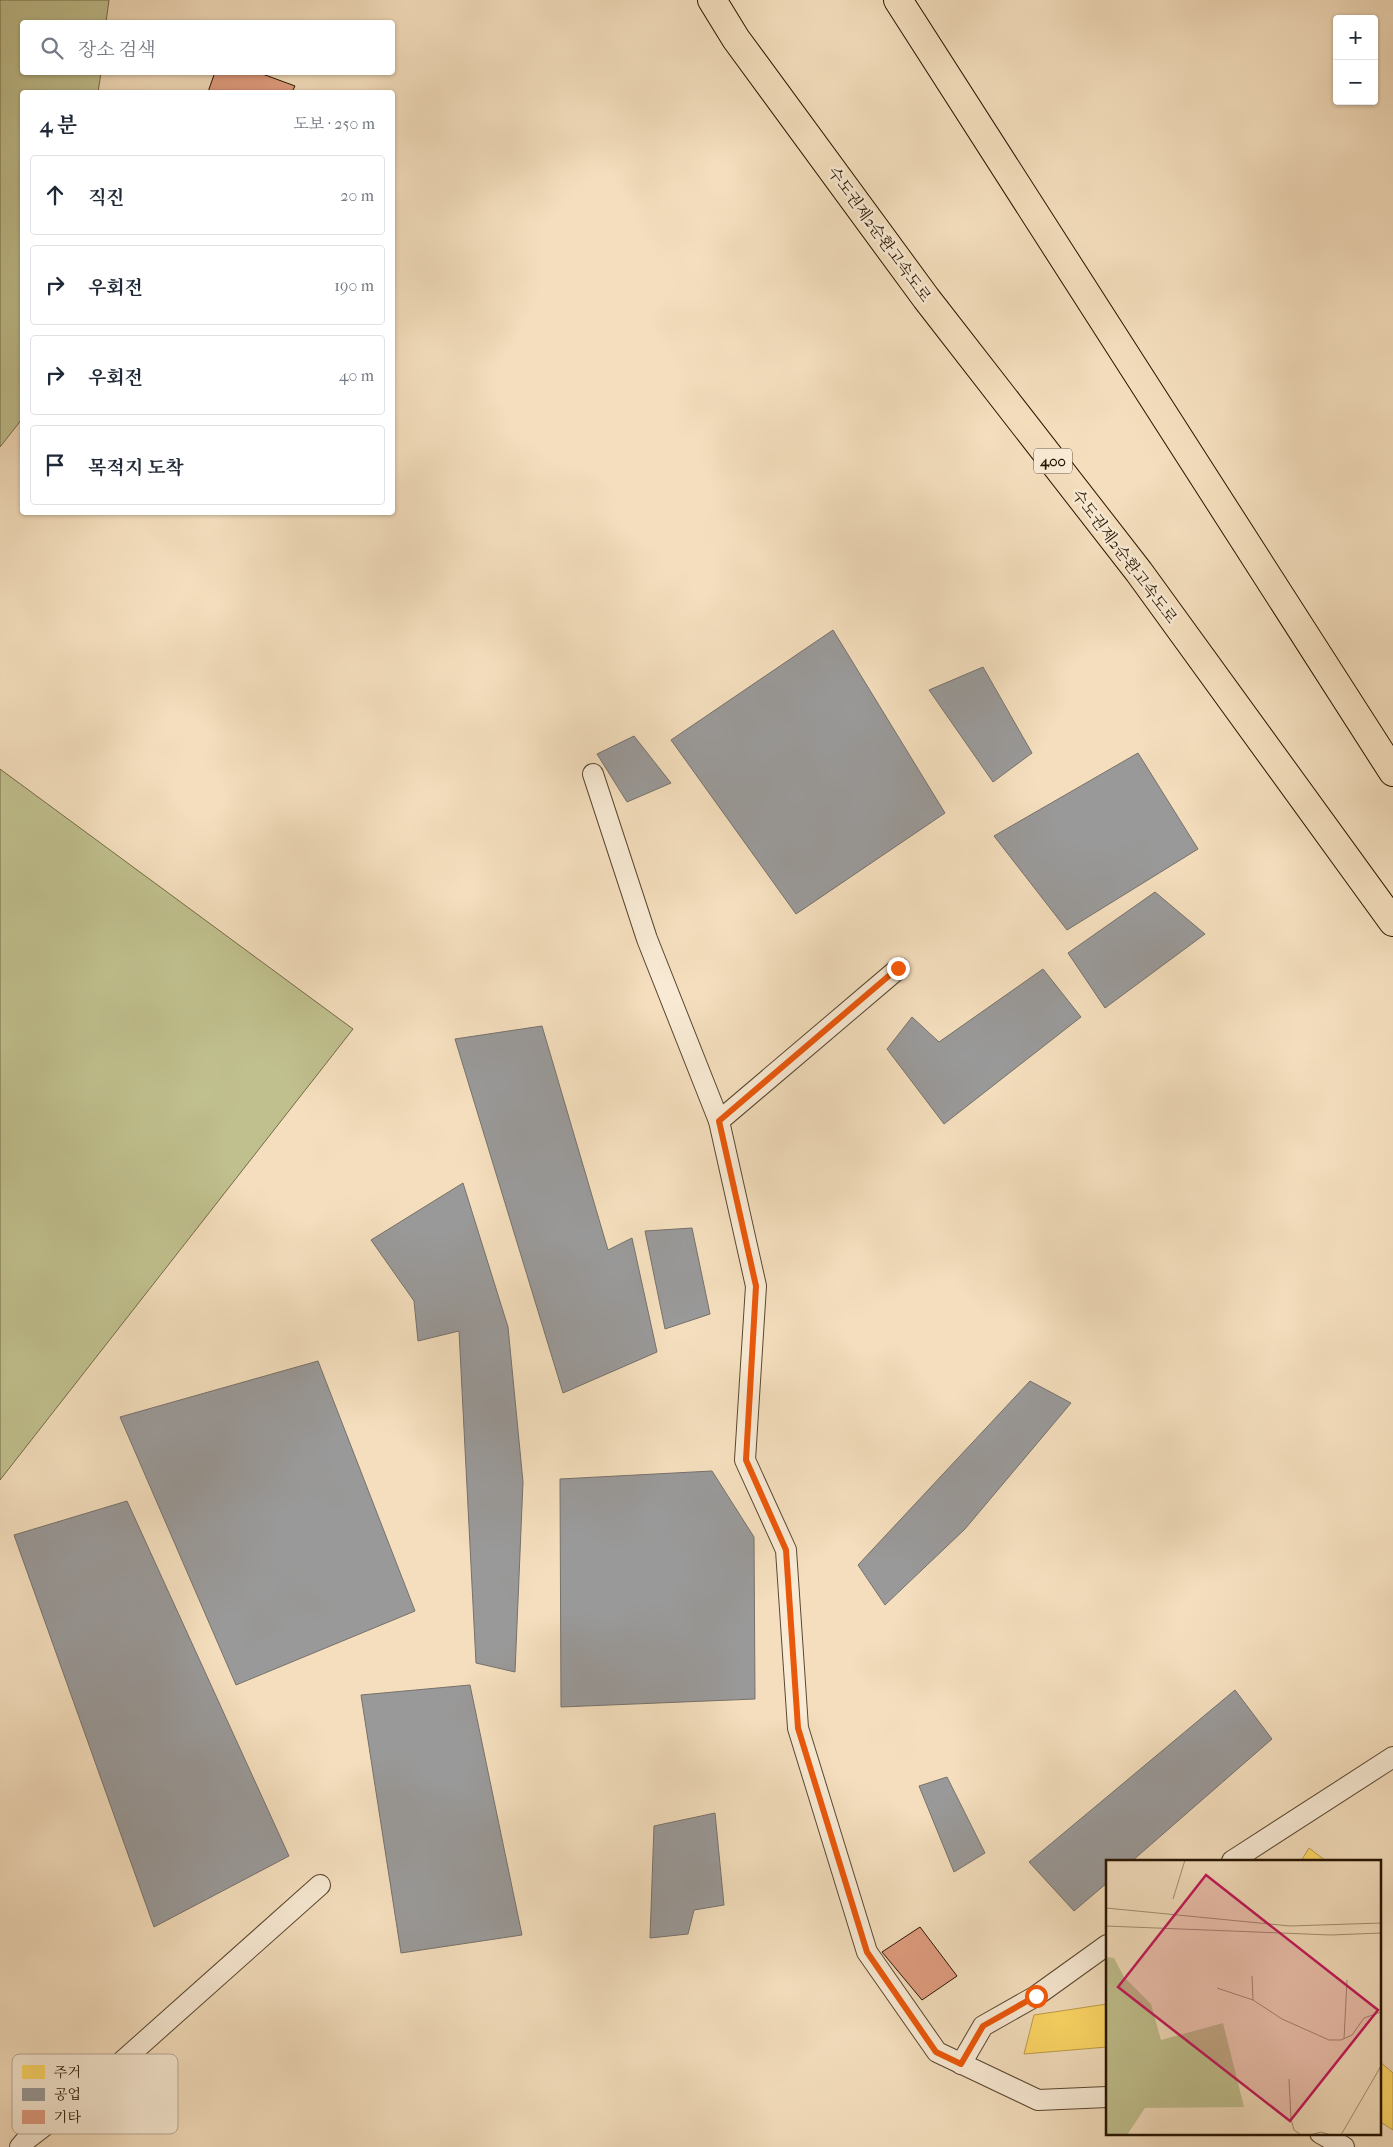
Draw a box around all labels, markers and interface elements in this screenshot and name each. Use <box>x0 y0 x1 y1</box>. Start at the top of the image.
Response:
map controls <box>1333 15 1378 105</box>
button: + <box>1333 15 1378 60</box>
search box <box>20 20 395 75</box>
icon: search <box>38 34 66 62</box>
text: 장소 검색 <box>78 39 156 61</box>
button: − <box>1333 60 1378 105</box>
text: 4 분 <box>40 113 77 137</box>
text: 도보 · 250 m <box>293 114 375 133</box>
street label: 수도권제2순환고속도로 <box>824 163 935 306</box>
icon: ahead <box>41 181 69 209</box>
text: 20 m <box>340 186 374 205</box>
text: 직진 <box>88 187 125 209</box>
icon: right <box>41 271 69 299</box>
text: 190 m <box>334 276 374 295</box>
text: 우회전 <box>88 277 143 299</box>
icon: right <box>41 361 69 389</box>
text: 40 m <box>339 366 374 385</box>
text: 우회전 <box>88 367 143 389</box>
road number: 400 <box>1034 448 1072 474</box>
icon: arrive <box>41 451 69 479</box>
text: 목적지 도착 <box>88 457 184 479</box>
street label: 수도권제2순환고속도로 <box>1068 486 1181 627</box>
route end <box>887 957 910 980</box>
inset map <box>1106 1860 1380 2134</box>
route start <box>1025 1985 1048 2008</box>
legend <box>12 2054 178 2134</box>
text: 주거 <box>54 2064 81 2081</box>
text: 공업 <box>54 2086 81 2103</box>
text: 기타 <box>54 2109 82 2126</box>

